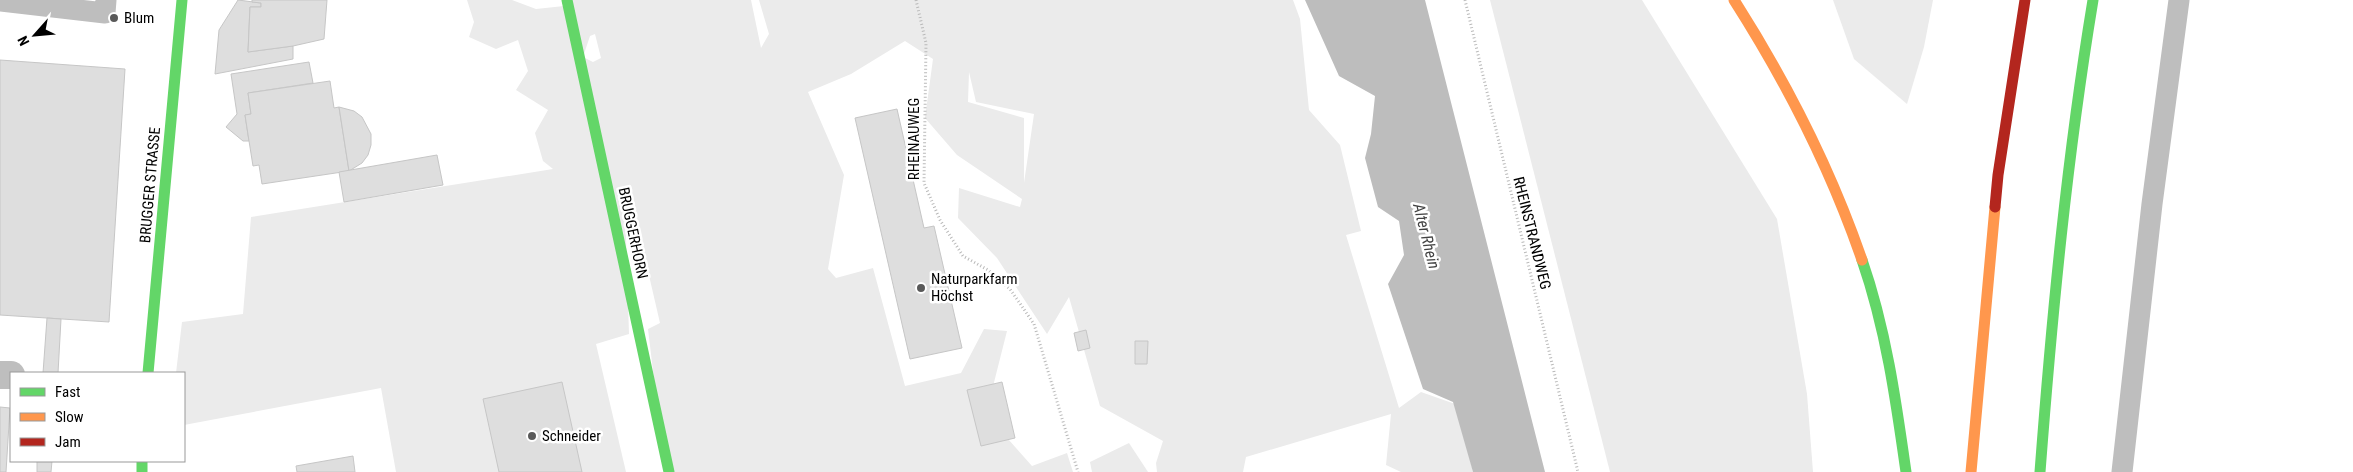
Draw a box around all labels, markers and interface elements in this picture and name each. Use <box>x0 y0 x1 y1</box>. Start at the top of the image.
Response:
place label: Blum <box>124 9 154 27</box>
north arrow <box>10 10 60 60</box>
marker: Blum <box>108 12 120 24</box>
text: N <box>14 33 32 48</box>
street label: RHEINAUWEG <box>905 98 923 180</box>
street label: BRUGGER STRASSE <box>136 126 164 244</box>
street label: RHEINSTRANDWEG <box>1509 175 1555 291</box>
street label: BRUGGERHORN <box>614 185 652 281</box>
water label: Alter Rhein <box>1409 200 1444 271</box>
place label: Naturparkfarm Höchst <box>931 270 1017 305</box>
marker: Naturparkfarm Höchst <box>915 282 927 294</box>
legend <box>10 372 185 462</box>
text: Fast <box>55 383 80 401</box>
text: Slow <box>55 408 84 426</box>
place label: Schneider <box>542 427 601 445</box>
marker: Schneider <box>526 430 538 442</box>
text: Jam <box>55 433 81 451</box>

